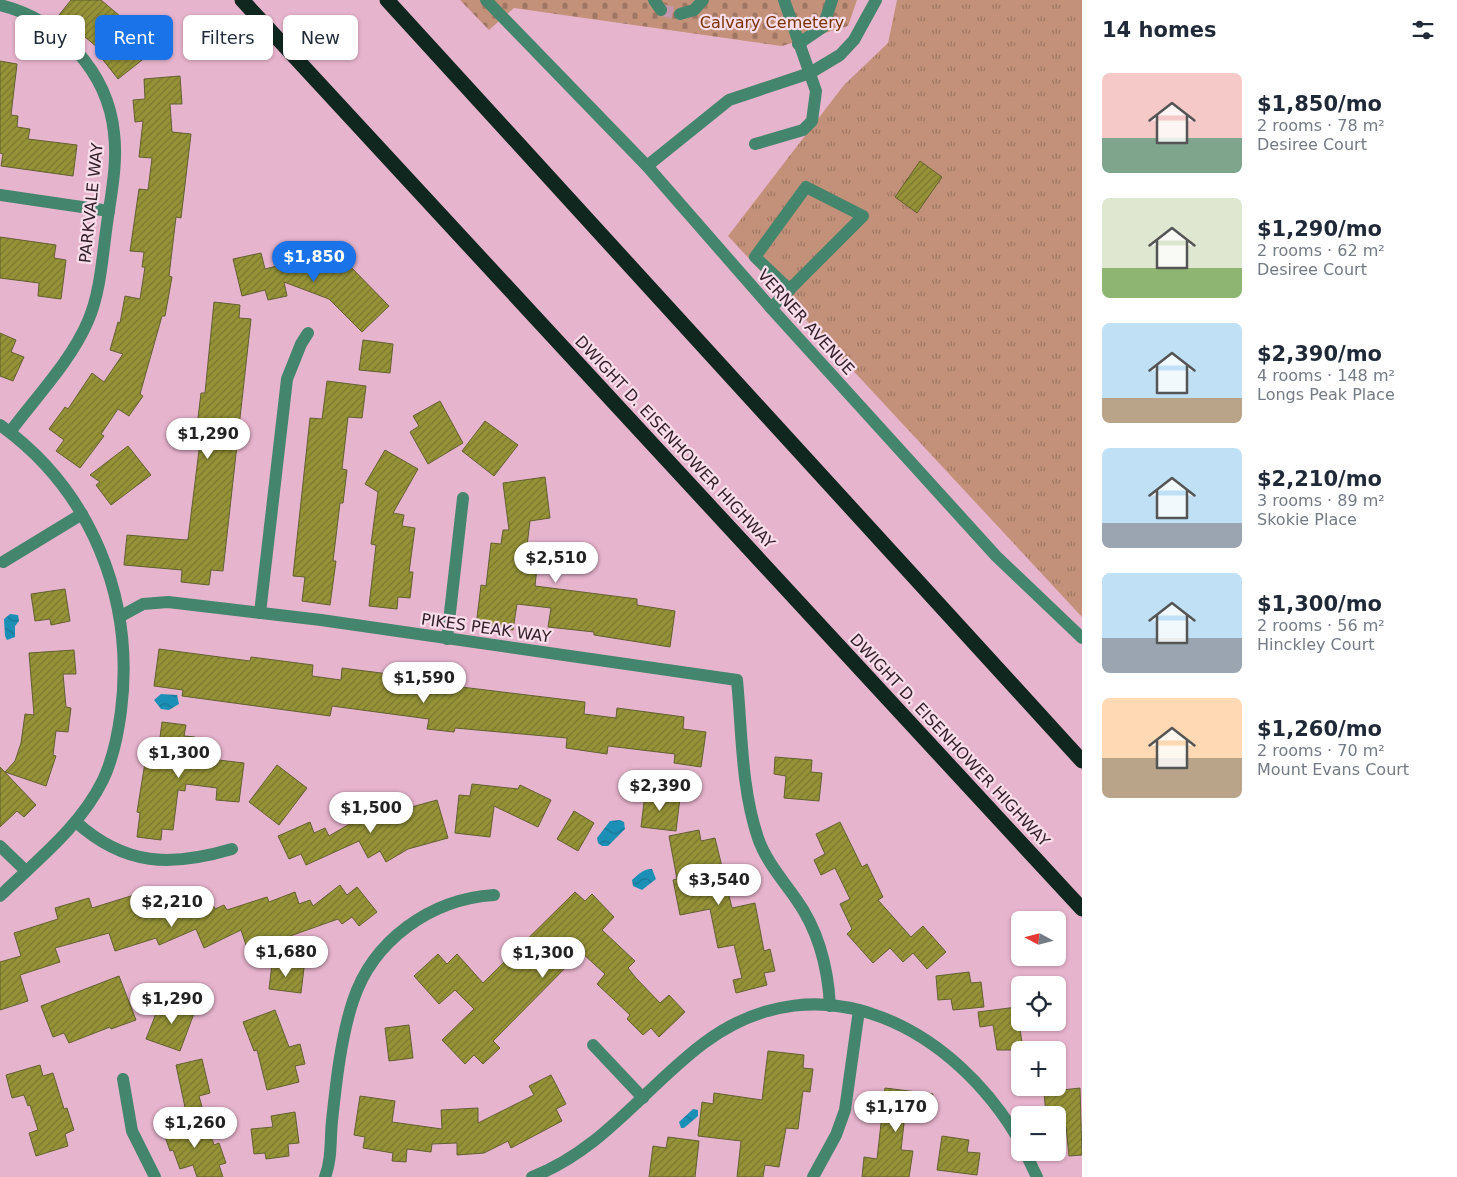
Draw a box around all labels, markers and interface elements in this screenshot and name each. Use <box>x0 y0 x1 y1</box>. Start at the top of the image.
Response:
park label: Calvary Cemetery <box>700 13 844 32</box>
chip: Buy <box>15 15 85 60</box>
chip: Rent <box>95 15 173 60</box>
chip: Filters <box>183 15 273 60</box>
chip: New <box>283 15 358 60</box>
icon: filters <box>1409 16 1437 44</box>
text: 14 homes <box>1102 18 1217 42</box>
text: $1,850/mo <box>1257 92 1382 116</box>
icon: home <box>1142 93 1202 153</box>
text: 2 rooms · 78 m² <box>1257 116 1385 135</box>
text: Desiree Court <box>1257 135 1367 154</box>
street label: PARKVALE WAY <box>75 142 107 264</box>
text: $1,290/mo <box>1257 217 1382 241</box>
icon: home <box>1142 218 1202 278</box>
pin: $1,850 <box>273 240 355 283</box>
text: 2 rooms · 62 m² <box>1257 241 1385 260</box>
text: $1,850 <box>283 247 345 266</box>
text: Desiree Court <box>1257 260 1367 279</box>
street label: VERNER AVENUE <box>754 265 858 379</box>
street label: DWIGHT D. EISENHOWER HIGHWAY <box>571 332 779 553</box>
text: $2,390/mo <box>1257 342 1382 366</box>
icon: home <box>1142 343 1202 403</box>
text: 4 rooms · 148 m² <box>1257 366 1395 385</box>
text: Longs Peak Place <box>1257 385 1395 404</box>
pin: $1,290 <box>167 418 249 460</box>
text: $1,290 <box>177 424 239 443</box>
text: $2,210/mo <box>1257 467 1382 491</box>
icon: home <box>1142 468 1202 528</box>
text: 3 rooms · 89 m² <box>1257 491 1385 510</box>
text: Skokie Place <box>1257 510 1357 529</box>
pin: $2,510 <box>515 542 597 584</box>
text: $2,510 <box>525 548 587 567</box>
text: $1,300/mo <box>1257 592 1382 616</box>
icon: home <box>1142 593 1202 653</box>
street label: PIKES PEAK WAY <box>420 609 552 647</box>
text: 2 rooms · 56 m² <box>1257 616 1385 635</box>
street label: DWIGHT D. EISENHOWER HIGHWAY <box>846 630 1054 851</box>
text: Hinckley Court <box>1257 635 1374 654</box>
pin: $1,590 <box>383 662 465 704</box>
text: $1,590 <box>393 668 455 687</box>
text: $1,260/mo <box>1257 717 1382 741</box>
icon: home <box>1142 718 1202 778</box>
pin: $1,300 <box>138 736 220 779</box>
text: 2 rooms · 70 m² <box>1257 741 1385 760</box>
text: $1,300 <box>148 743 210 762</box>
text: Mount Evans Court <box>1257 760 1409 779</box>
pin: $2,390 <box>619 770 701 812</box>
text: $2,390 <box>629 776 691 795</box>
pin: $1,500 <box>330 792 412 834</box>
text: $1,500 <box>340 798 402 817</box>
pin: $3,540 <box>678 864 760 906</box>
text: $3,540 <box>688 870 750 889</box>
pin: $2,210 <box>131 886 213 928</box>
text: $2,210 <box>141 892 203 911</box>
north arrow <box>1011 911 1066 966</box>
map controls <box>1011 911 1066 1161</box>
pin: $1,680 <box>245 936 327 978</box>
pin: $1,300 <box>502 936 584 979</box>
text: $1,680 <box>255 942 317 961</box>
text: $1,300 <box>512 943 574 962</box>
button: locate <box>1011 976 1066 1031</box>
pin: $1,290 <box>131 982 213 1025</box>
text: $1,290 <box>141 989 203 1008</box>
button: + <box>1011 1041 1066 1096</box>
pin: $1,170 <box>855 1090 937 1133</box>
text: $1,170 <box>865 1097 927 1116</box>
pin: $1,260 <box>154 1106 236 1149</box>
button: − <box>1011 1106 1066 1161</box>
text: $1,260 <box>164 1113 226 1132</box>

